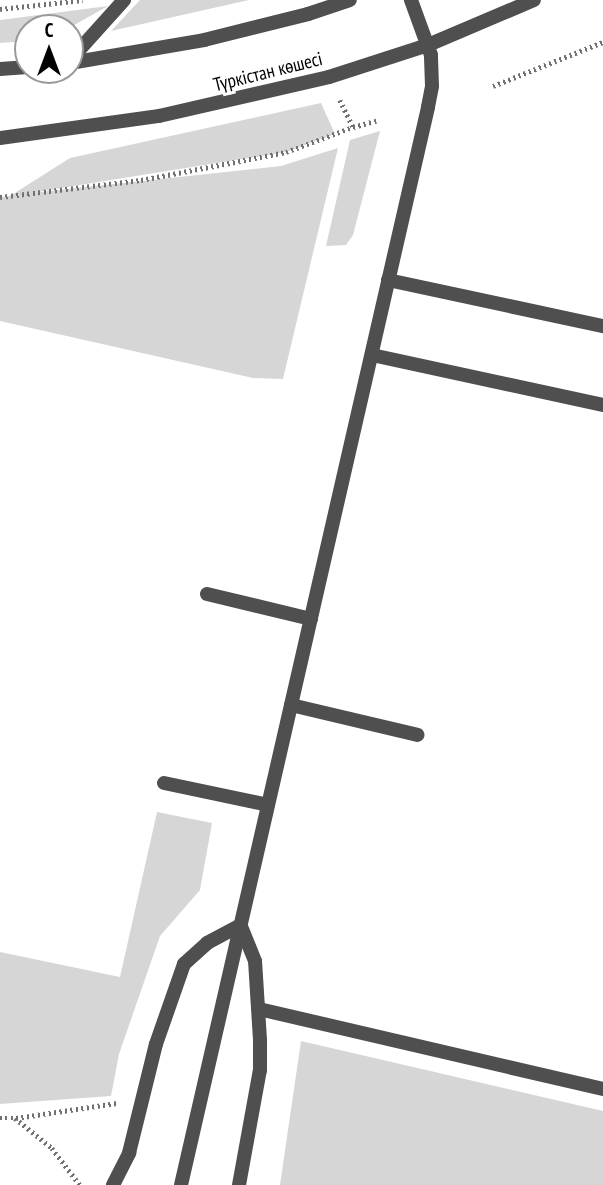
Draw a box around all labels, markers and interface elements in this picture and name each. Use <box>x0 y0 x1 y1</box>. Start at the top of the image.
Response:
north arrow <box>14 14 84 84</box>
text: С <box>45 18 53 42</box>
street label: Түркістан көшесі <box>211 47 325 97</box>

